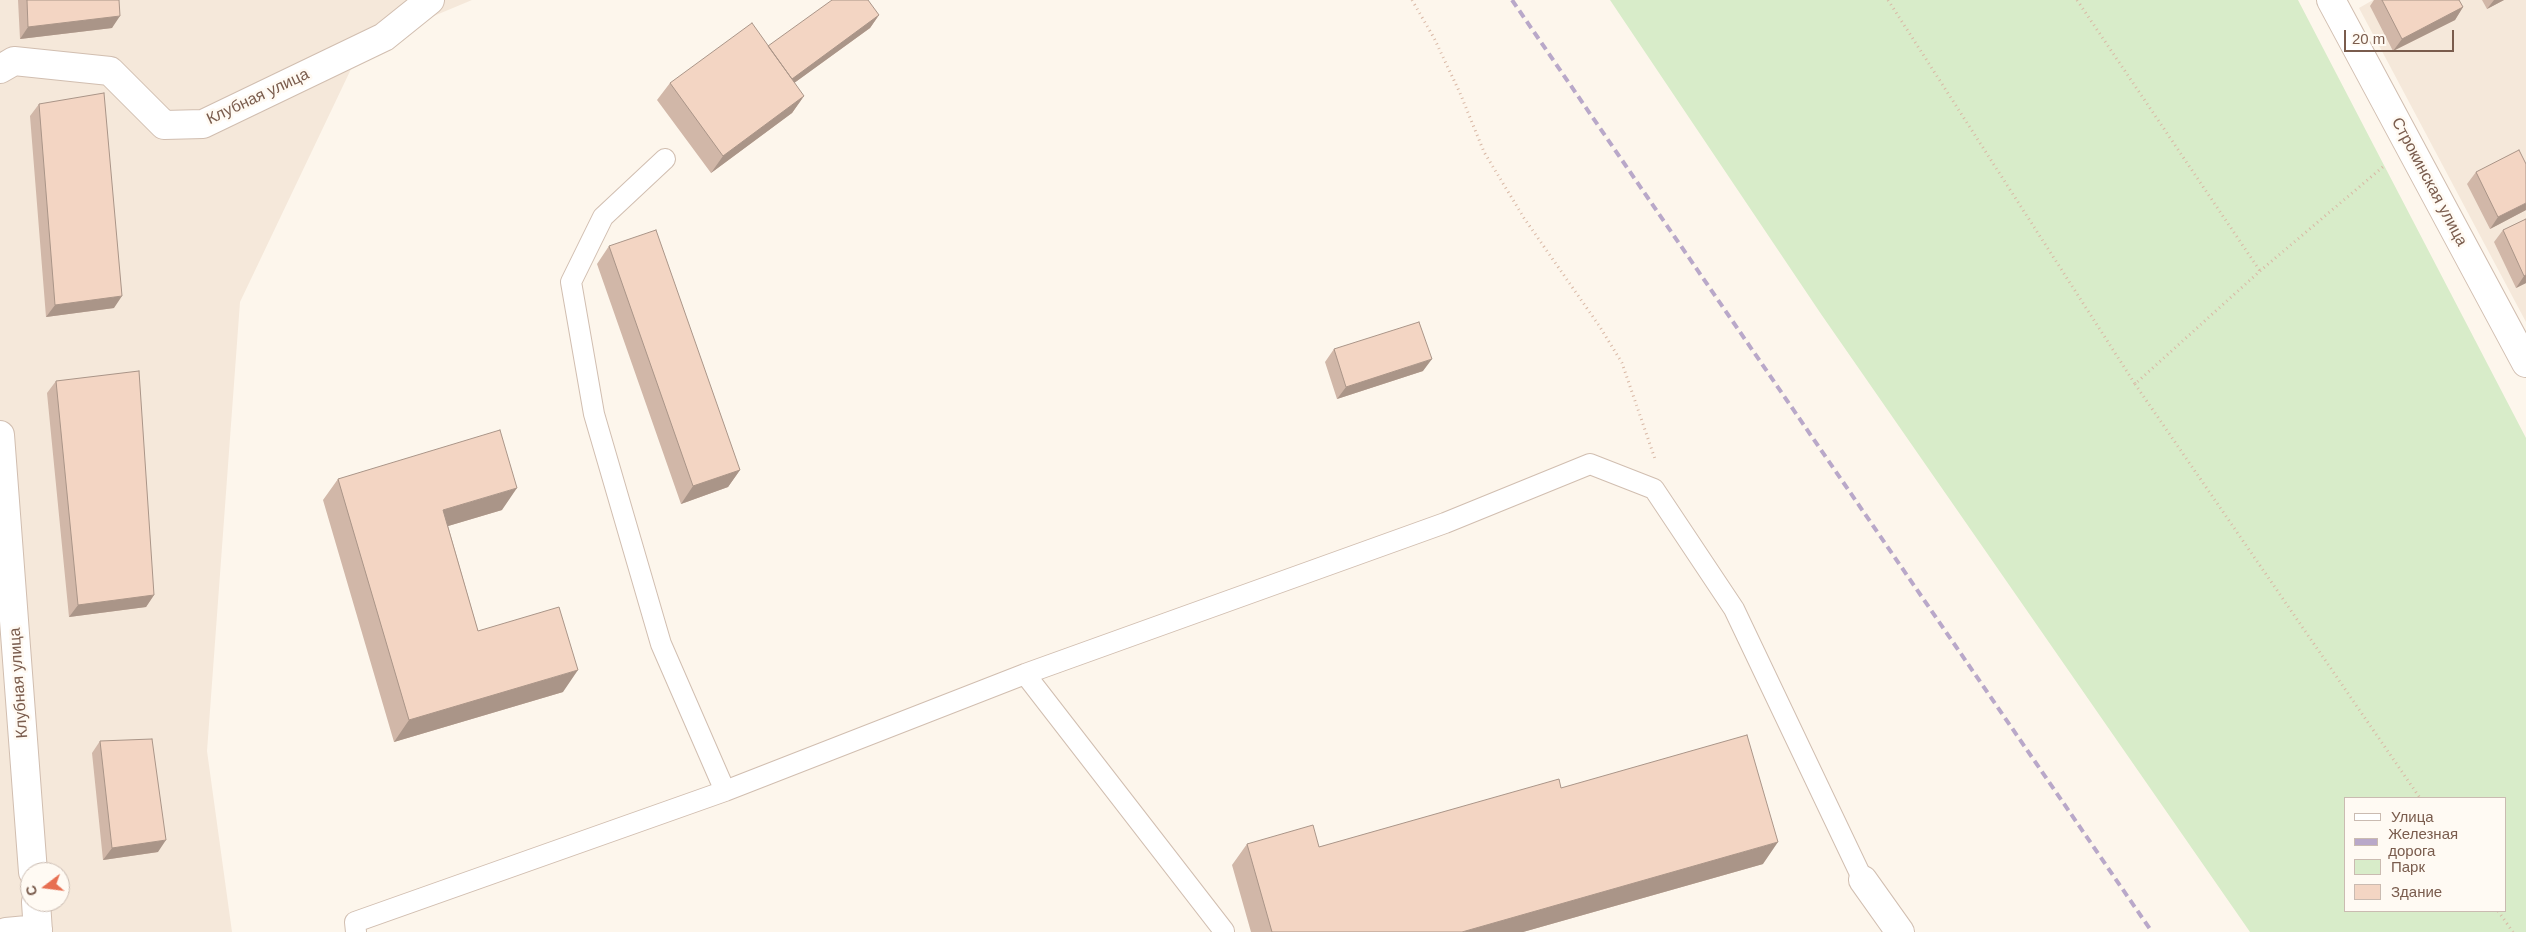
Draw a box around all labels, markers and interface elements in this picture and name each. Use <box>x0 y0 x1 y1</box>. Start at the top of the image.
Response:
scale bar <box>2346 20 2456 52</box>
text: 20 m <box>2352 30 2385 47</box>
street label: Клубная улица <box>204 65 312 129</box>
street label: Строкинская улица <box>2387 114 2471 250</box>
street label: Клубная улица <box>6 627 32 739</box>
legend <box>2344 797 2506 912</box>
text: Улица <box>2391 808 2434 825</box>
text: Железная дорога <box>2388 825 2458 859</box>
text: Парк <box>2391 858 2425 875</box>
north arrow <box>20 862 70 912</box>
text: Здание <box>2391 883 2442 900</box>
text: С <box>22 884 41 898</box>

